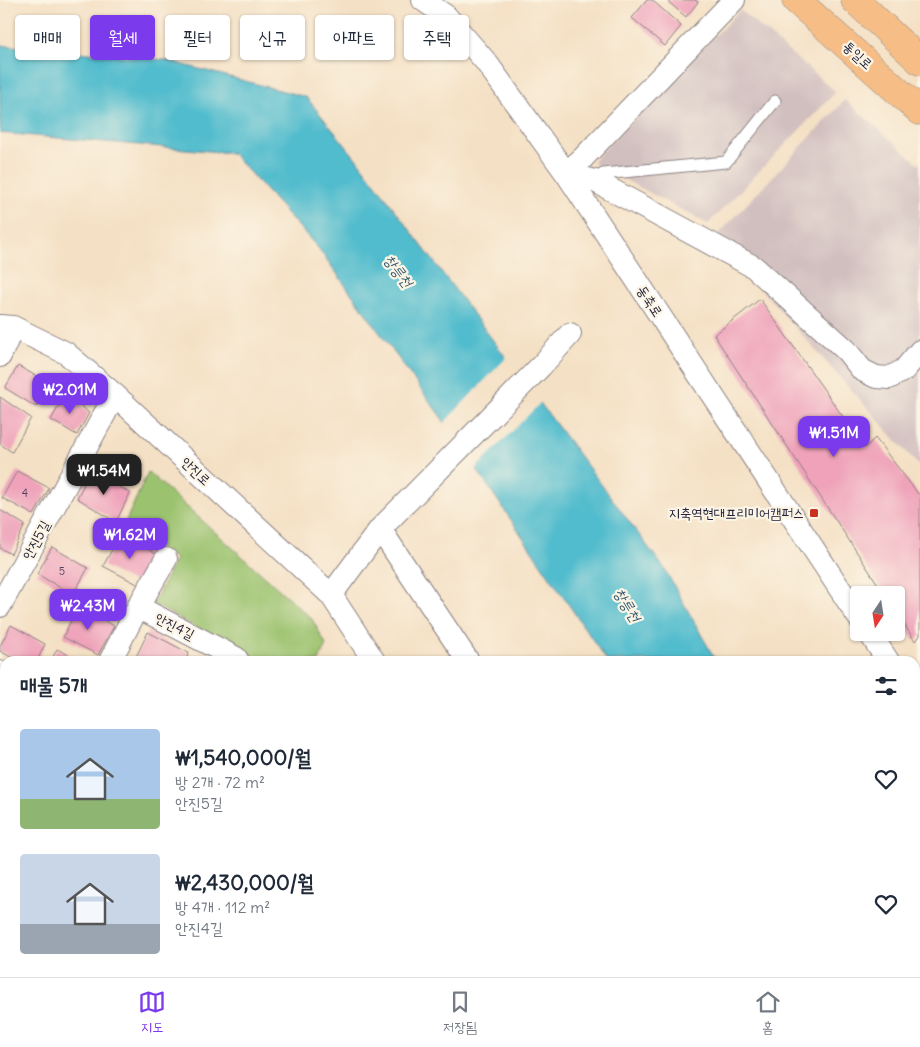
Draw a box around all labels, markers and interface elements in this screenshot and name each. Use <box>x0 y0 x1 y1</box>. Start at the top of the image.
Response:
chip: 매매 <box>15 15 80 60</box>
chip: 월세 <box>90 15 155 60</box>
chip: 필터 <box>165 15 230 60</box>
chip: 신규 <box>240 15 305 60</box>
chip: 아파트 <box>315 15 394 60</box>
chip: 주택 <box>404 15 469 60</box>
street label: 통일로 <box>839 37 877 73</box>
water label: 창릉천 <box>380 251 418 292</box>
street label: 동축로 <box>633 282 667 320</box>
pin: ₩2.01M <box>29 372 111 415</box>
text: ₩2.01M <box>43 379 97 399</box>
pin: ₩1.51M <box>793 416 875 458</box>
text: ₩1.51M <box>809 422 859 442</box>
street label: 안진로 <box>178 453 214 489</box>
pin: ₩1.54M <box>63 454 145 496</box>
text: ₩1.54M <box>77 460 131 480</box>
house number: 4 <box>22 486 28 500</box>
place label: 지축역현대프리미어캠퍼스 <box>669 504 804 522</box>
marker: 지축역현대프리미어캠퍼스 <box>808 507 820 519</box>
street label: 안진5길 <box>18 517 54 563</box>
pin: ₩1.62M <box>89 518 171 560</box>
text: ₩1.62M <box>104 524 156 544</box>
house number: 5 <box>59 564 65 578</box>
water label: 창릉천 <box>610 584 646 627</box>
north arrow <box>850 586 905 641</box>
map controls <box>850 586 905 641</box>
pin: ₩2.43M <box>47 588 129 631</box>
text: ₩2.43M <box>60 595 116 615</box>
street label: 안진4길 <box>152 608 198 644</box>
text: 매물 5개 <box>20 672 88 699</box>
icon: filters <box>872 672 900 700</box>
text: ₩1,540,000/월 <box>175 744 312 771</box>
icon: home <box>60 749 120 809</box>
icon: heart <box>872 765 900 793</box>
text: 방 2개 · 72 m² <box>175 772 265 792</box>
text: 안진5길 <box>175 793 223 813</box>
text: ₩2,430,000/월 <box>175 869 314 896</box>
icon: home <box>60 874 120 934</box>
icon: heart <box>872 890 900 918</box>
text: 방 4개 · 112 m² <box>175 897 270 917</box>
text: 안진4길 <box>175 918 223 938</box>
tab: 지도 <box>138 988 166 1037</box>
tab: 저장됨 <box>443 988 477 1037</box>
tab: 홈 <box>754 988 782 1037</box>

